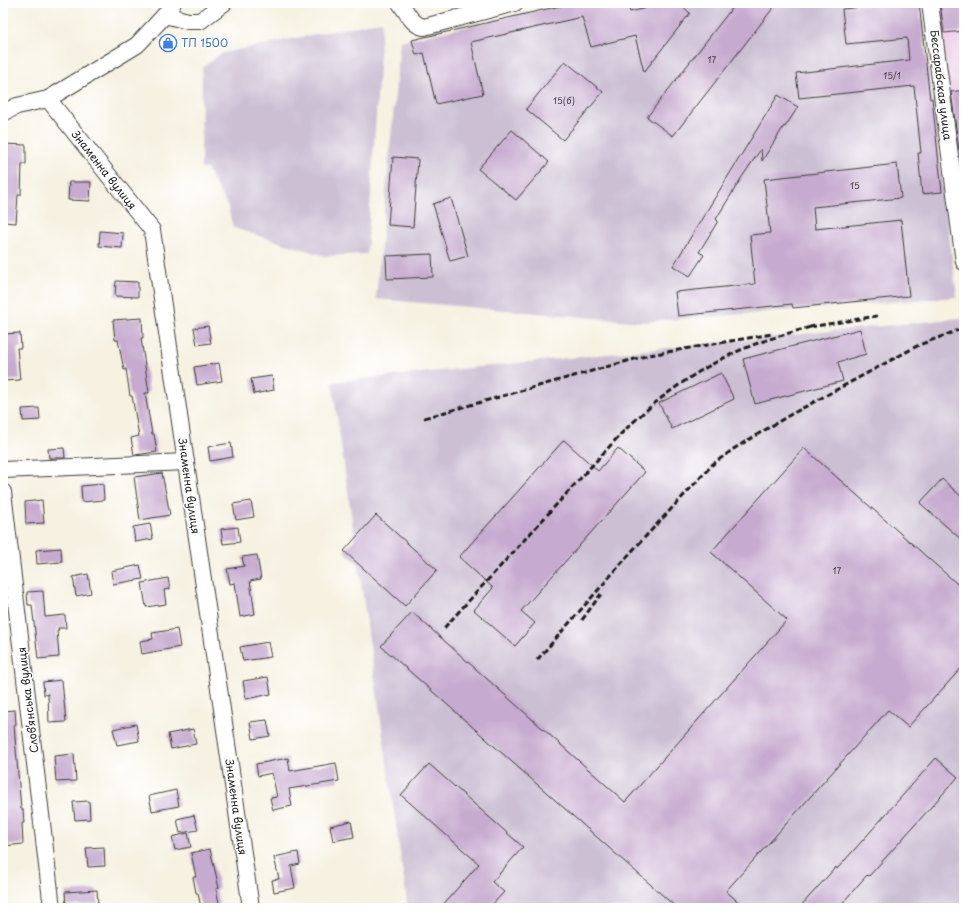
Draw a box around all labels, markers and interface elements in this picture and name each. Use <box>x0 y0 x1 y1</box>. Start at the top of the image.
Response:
street label: Бессарабская улица <box>926 29 957 141</box>
shop icon: ТП 1500 <box>158 33 178 53</box>
place label: ТП 1500 <box>181 34 228 51</box>
house number: 17 <box>708 52 717 66</box>
house number: 15/1 <box>883 68 901 82</box>
house number: 15(б) <box>553 93 575 107</box>
street label: Знаменна вулиця <box>67 126 141 213</box>
house number: 15 <box>850 178 860 192</box>
street label: Знаменна вулиця <box>174 436 205 535</box>
house number: 17 <box>833 563 842 577</box>
street label: Слов’янська вулиця <box>13 646 42 754</box>
street label: Знаменна вулиця <box>221 757 252 856</box>

